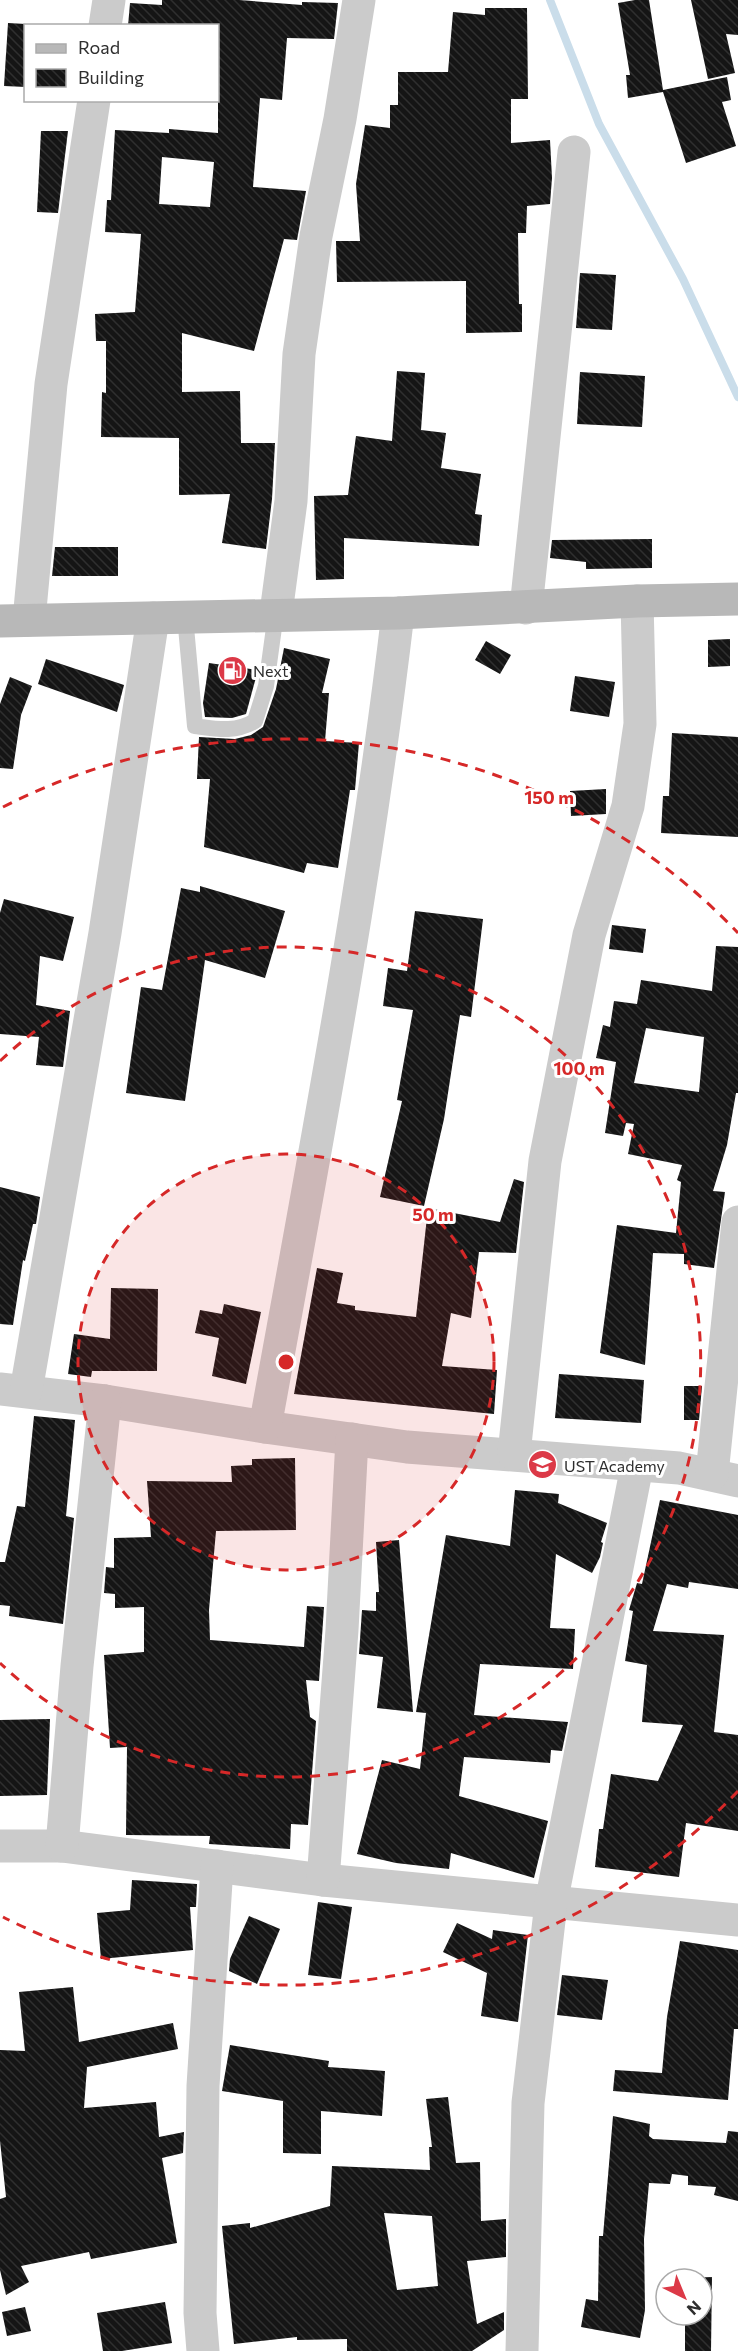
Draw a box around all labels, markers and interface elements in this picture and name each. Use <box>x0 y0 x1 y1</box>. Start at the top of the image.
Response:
legend <box>24 24 219 102</box>
text: Road <box>78 36 120 58</box>
text: Building <box>78 66 144 88</box>
fuel station icon: Next <box>216 654 248 686</box>
place label: Next <box>253 661 289 680</box>
text: 150 m <box>524 786 574 808</box>
text: 100 m <box>553 1057 605 1079</box>
text: 50 m <box>412 1203 454 1225</box>
centre of rings <box>276 1352 296 1372</box>
school or university icon: UST Academy <box>527 1449 559 1481</box>
place label: UST Academy <box>564 1456 665 1475</box>
north arrow <box>654 2267 714 2327</box>
text: N <box>684 2297 705 2319</box>

